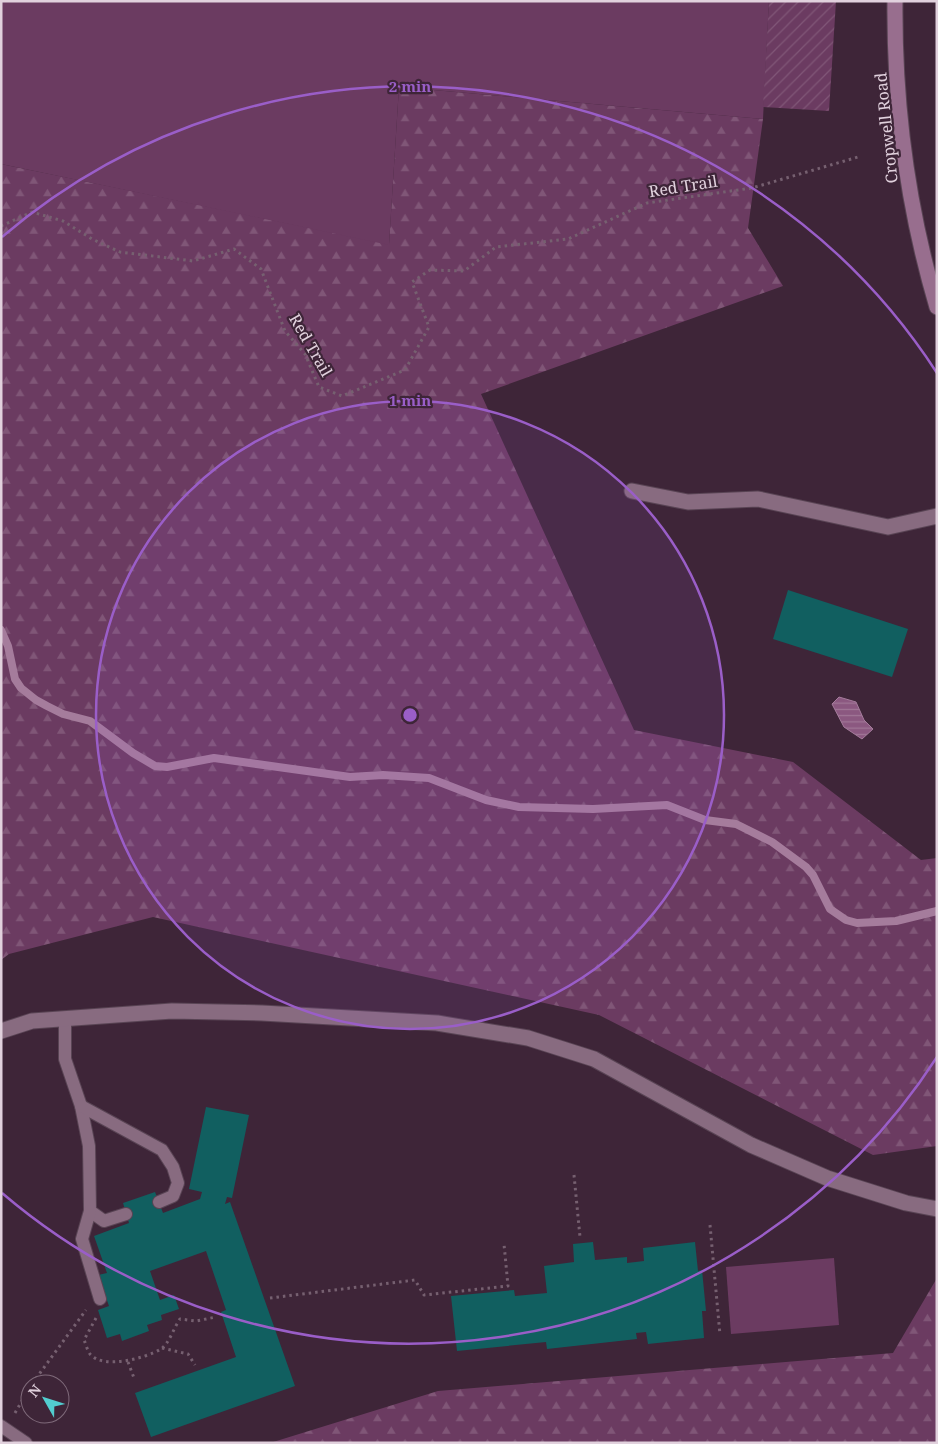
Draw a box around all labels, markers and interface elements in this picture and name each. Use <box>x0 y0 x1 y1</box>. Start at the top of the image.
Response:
street label: Cropwell Road <box>869 71 903 185</box>
text: 2 min <box>389 76 431 96</box>
street label: Red Trail <box>647 170 719 202</box>
street label: Red Trail <box>284 310 338 380</box>
text: 1 min <box>389 390 431 410</box>
centre of rings <box>401 706 419 724</box>
north arrow <box>20 1374 70 1424</box>
text: N <box>24 1380 45 1401</box>

